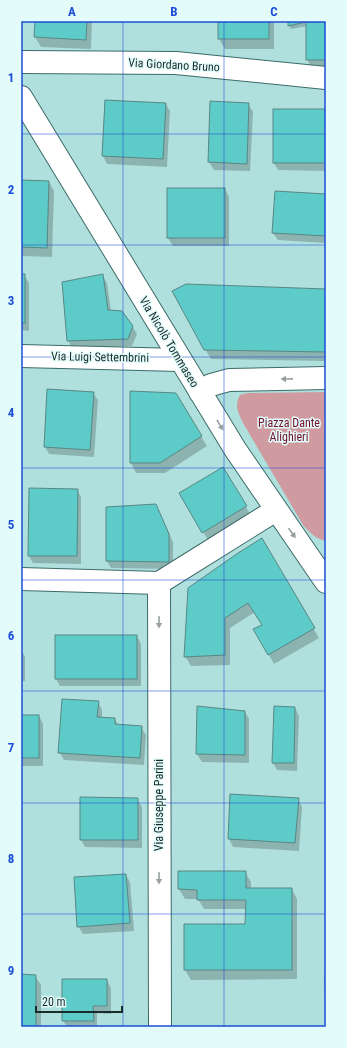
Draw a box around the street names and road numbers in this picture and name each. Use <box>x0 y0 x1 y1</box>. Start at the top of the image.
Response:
street label: Via Giordano Bruno <box>128 56 220 74</box>
street label: Via Nicolò Tommaseo <box>136 294 202 390</box>
street label: Via Luigi Settembrini <box>51 349 149 365</box>
street label: Via Giuseppe Parini <box>152 759 166 851</box>

